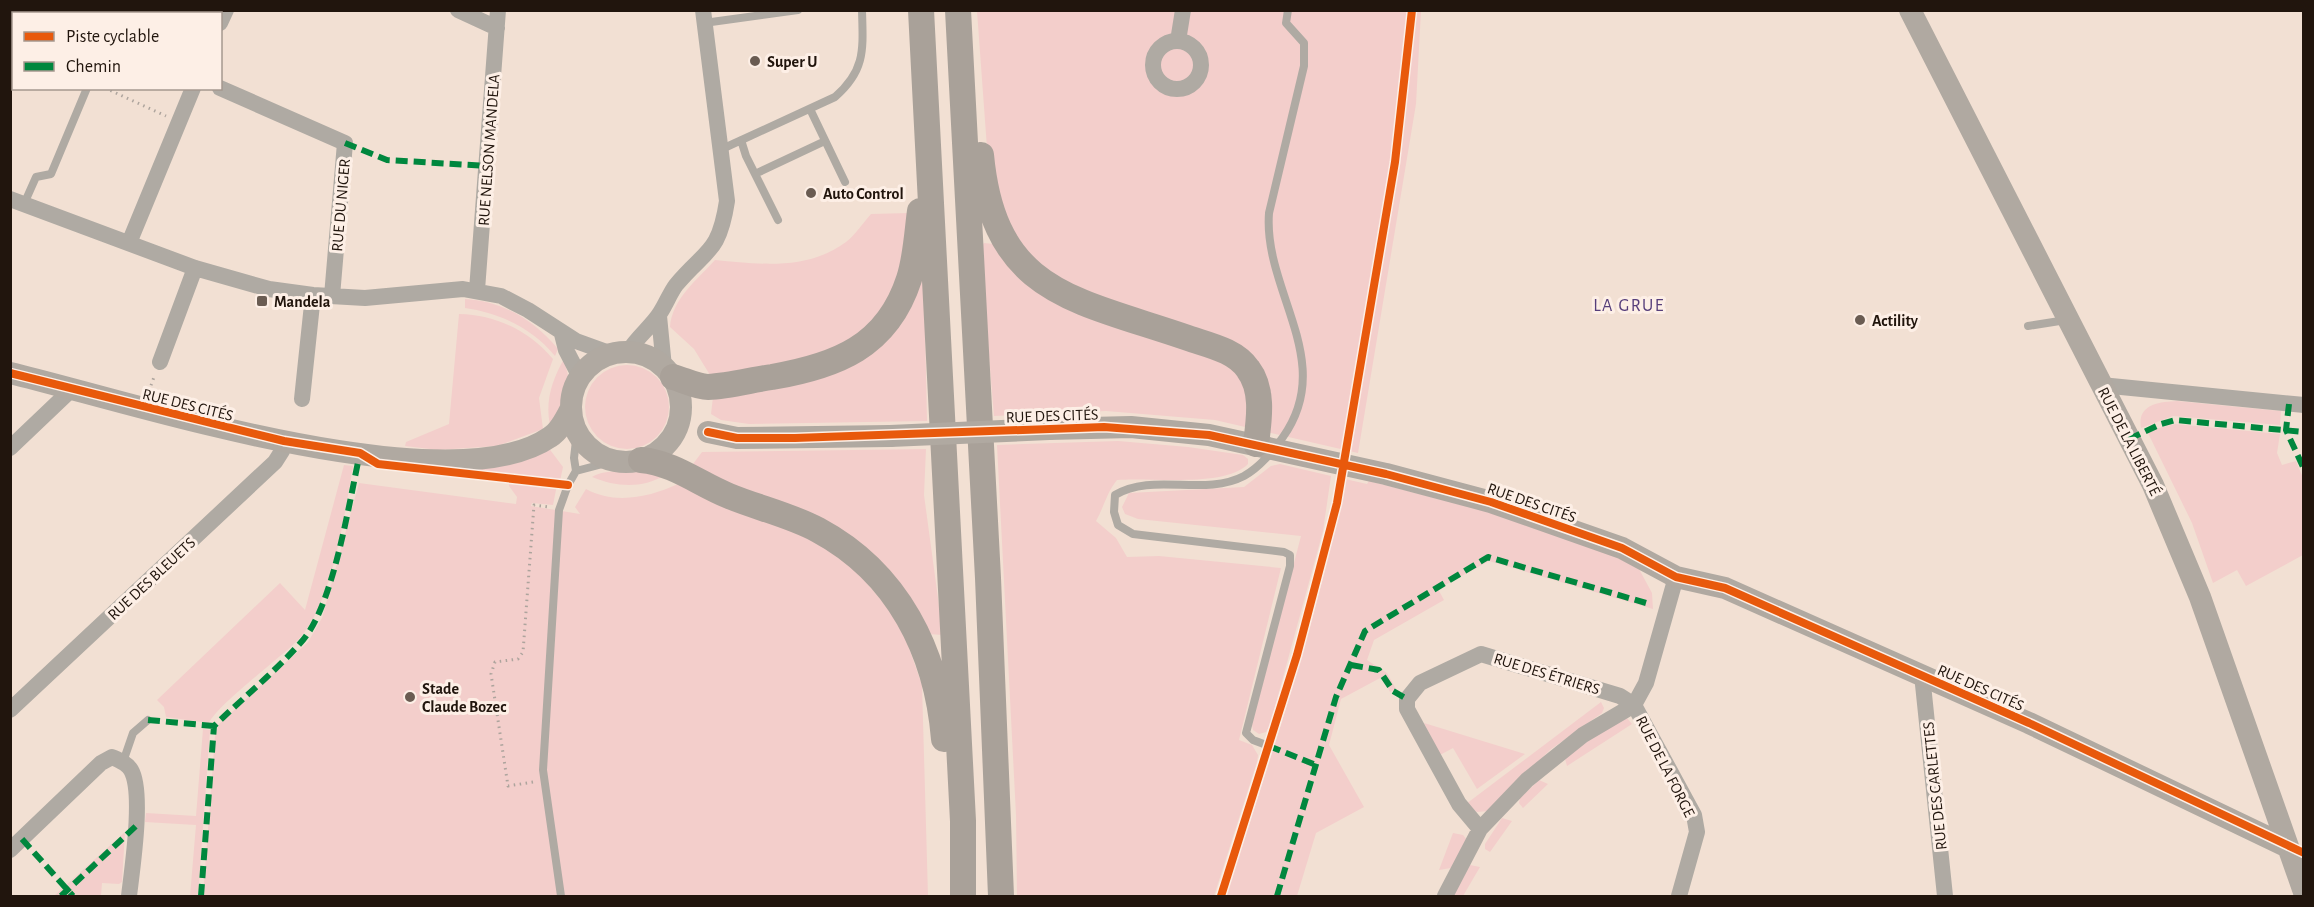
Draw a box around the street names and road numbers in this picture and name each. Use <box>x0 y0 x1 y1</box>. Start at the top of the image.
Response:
street label: RUE NELSON MANDELA <box>476 74 502 227</box>
street label: RUE DU NIGER <box>329 158 353 252</box>
street label: RUE DES CITÉS <box>141 384 235 424</box>
street label: RUE DE LA LIBERTÉ <box>2095 384 2165 498</box>
street label: RUE DES CITÉS <box>1005 404 1099 426</box>
street label: RUE DES CITÉS <box>1485 478 1579 526</box>
street label: RUE DES BLEUETS <box>105 534 198 623</box>
street label: RUE DES ÉTRIERS <box>1492 648 1602 698</box>
street label: RUE DES CITÉS <box>1935 660 2027 714</box>
street label: RUE DE LA FORGE <box>1633 713 1698 820</box>
street label: RUE DES CARLETTES <box>1920 721 1950 851</box>

